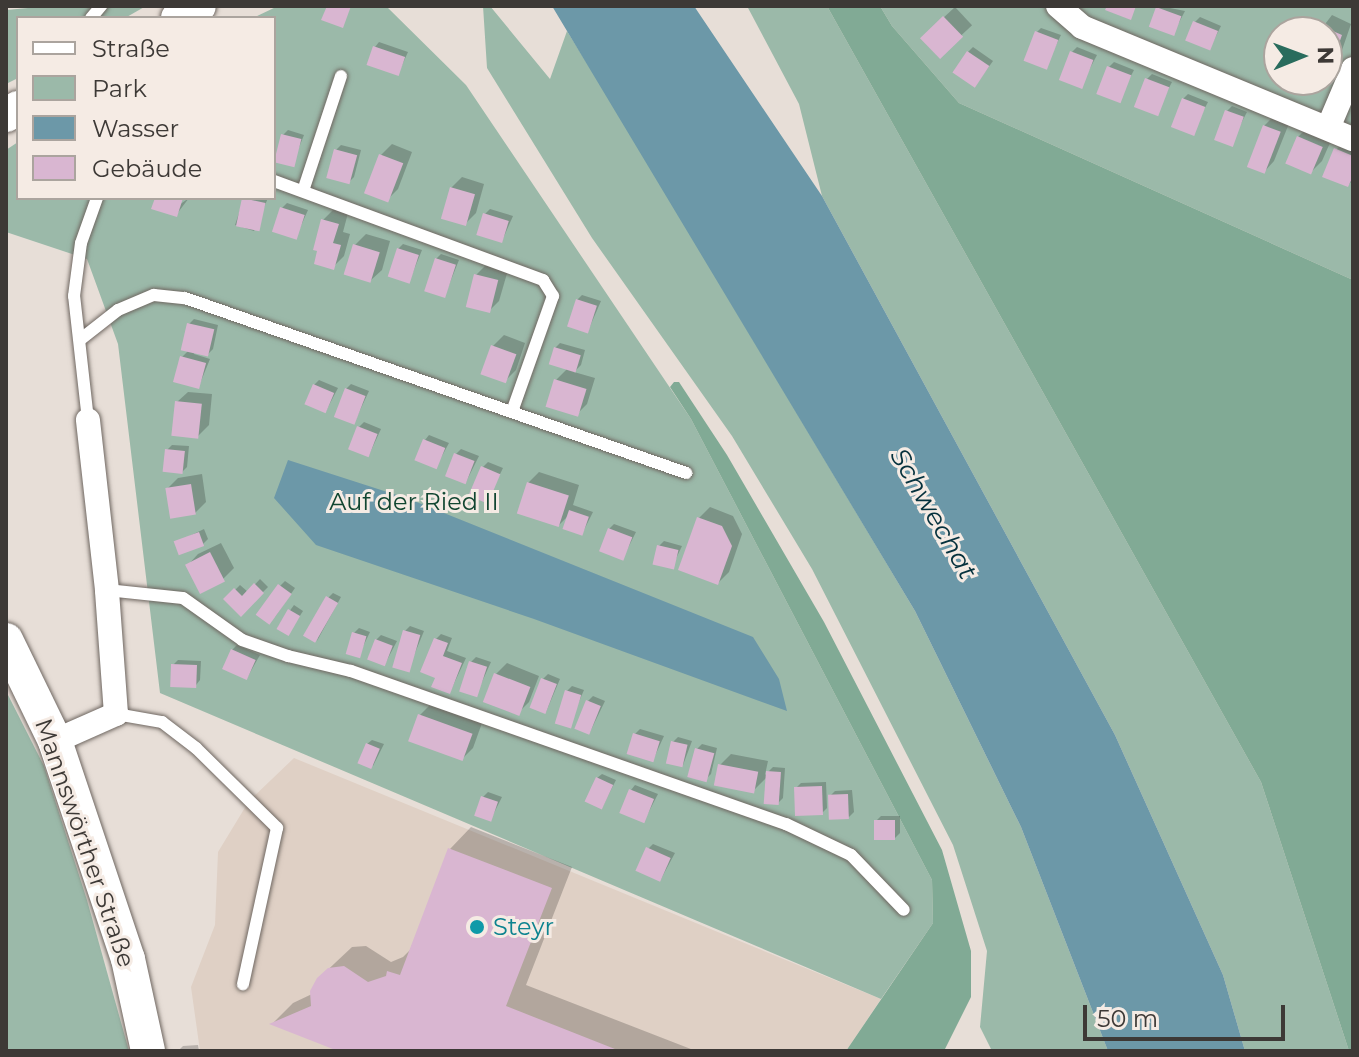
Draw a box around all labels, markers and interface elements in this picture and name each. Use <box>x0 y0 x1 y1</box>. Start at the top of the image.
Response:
legend <box>16 16 276 200</box>
north arrow <box>1263 16 1343 96</box>
text: Straße <box>92 34 170 63</box>
text: N <box>1312 46 1339 65</box>
text: Park <box>92 74 147 103</box>
text: Wasser <box>92 114 179 143</box>
text: Gebäude <box>92 154 202 183</box>
water label: Schwechat <box>883 443 983 585</box>
park label: Auf der Ried II <box>329 488 499 516</box>
street label: Mannswörther Straße <box>29 715 141 971</box>
place label: Steyr <box>493 913 554 941</box>
marker: Steyr <box>468 918 486 936</box>
scale bar <box>1087 989 1289 1039</box>
text: 50 m <box>1097 1004 1158 1033</box>

